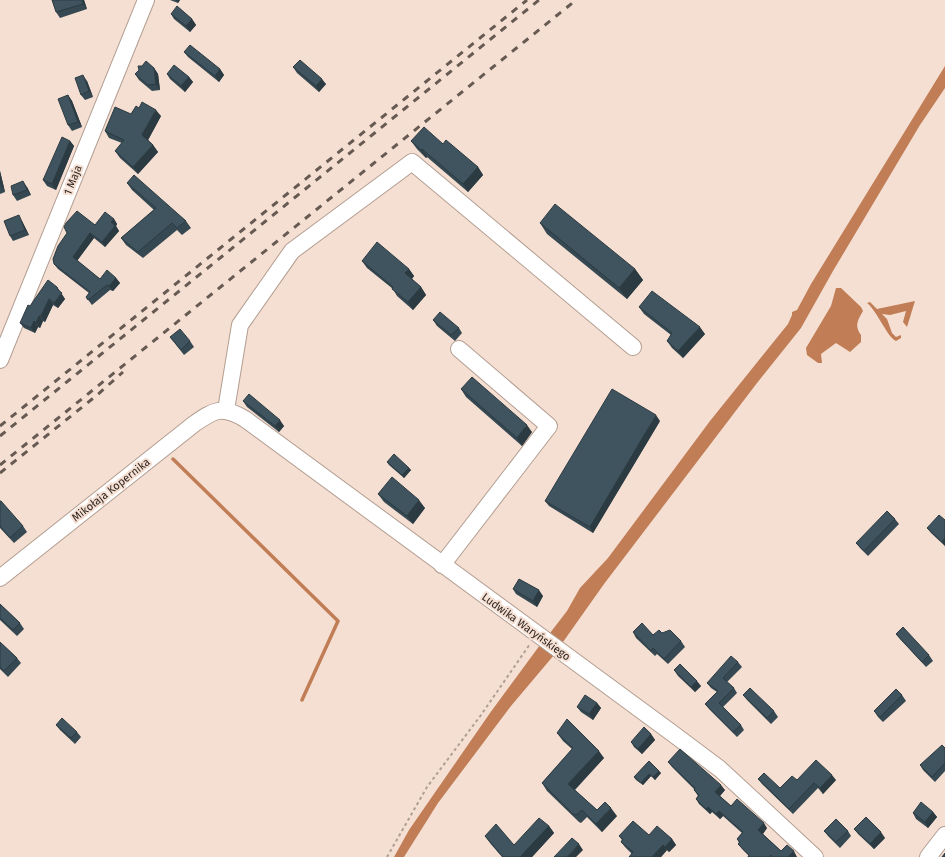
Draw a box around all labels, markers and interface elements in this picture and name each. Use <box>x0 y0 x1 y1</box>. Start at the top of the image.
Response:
street label: 1 Maja <box>61 163 85 197</box>
street label: Mikołaja Kopernika <box>69 456 153 524</box>
street label: Ludwika Waryńskiego <box>479 590 573 664</box>

